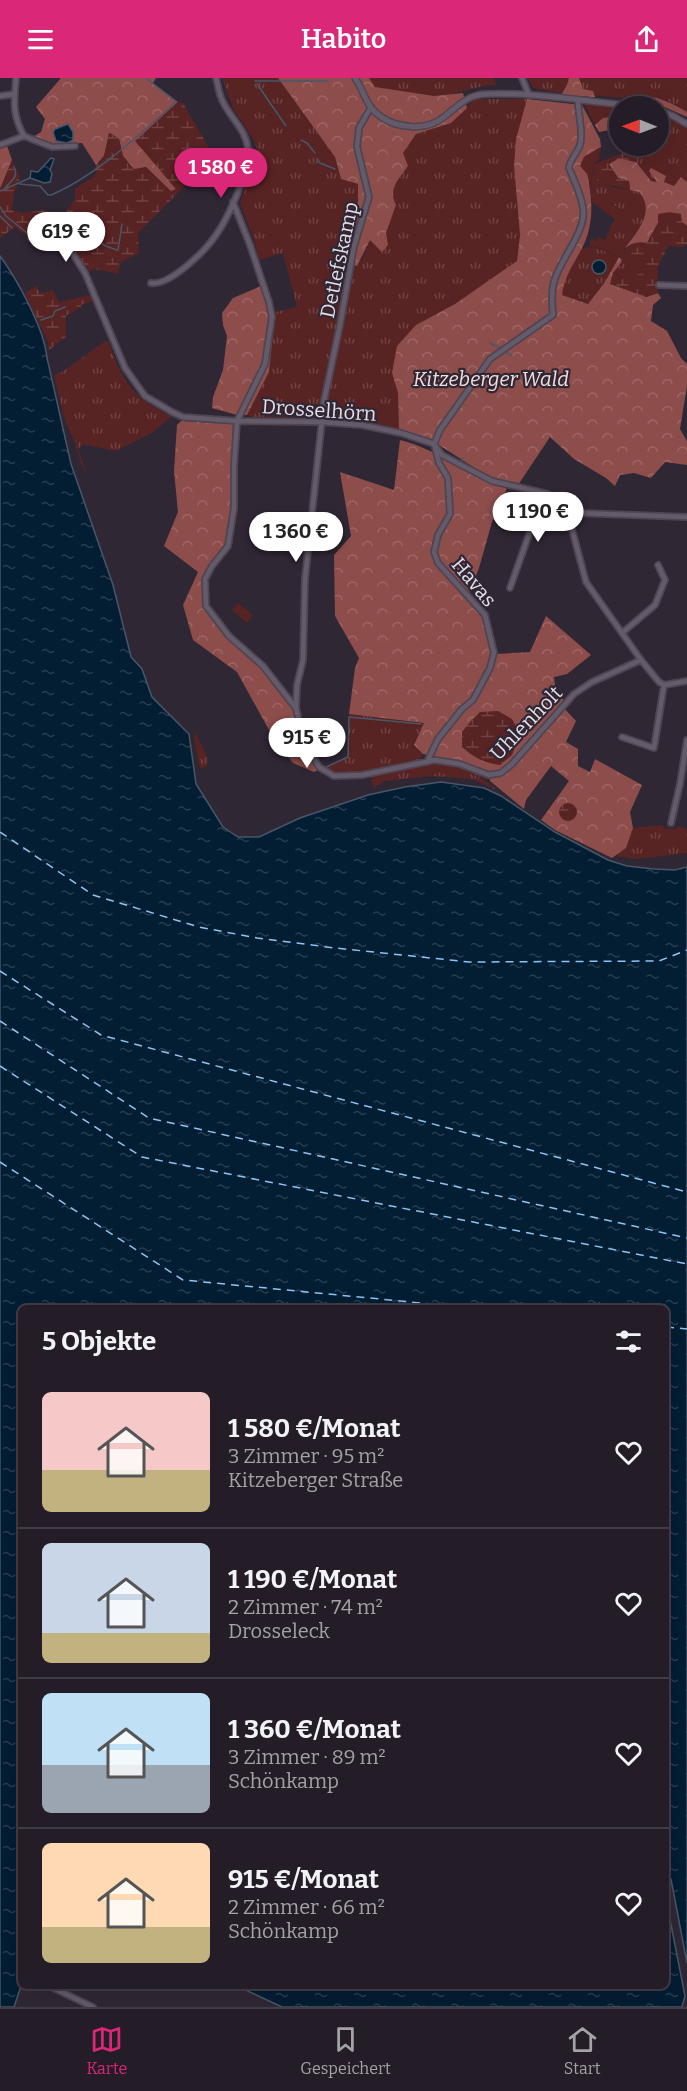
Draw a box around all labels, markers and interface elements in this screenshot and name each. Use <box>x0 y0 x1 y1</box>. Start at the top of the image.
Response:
icon: menu <box>24 23 57 56</box>
text: Habito <box>301 23 386 55</box>
icon: share <box>630 23 663 56</box>
north arrow <box>609 96 669 156</box>
map controls <box>609 96 669 156</box>
pin: 1 580 € <box>166 148 276 199</box>
text: 1 580 € <box>188 155 254 179</box>
street label: Detlefskamp <box>315 200 363 320</box>
pin: 619 € <box>24 212 108 263</box>
text: 619 € <box>41 219 91 243</box>
park label: Kitzeberger Wald <box>413 367 569 391</box>
street label: Drosselhörn <box>261 394 377 426</box>
pin: 1 190 € <box>483 492 593 543</box>
text: 1 190 € <box>507 499 569 523</box>
pin: 1 360 € <box>241 512 351 563</box>
text: 1 360 € <box>263 519 329 543</box>
street label: Havas <box>447 553 501 611</box>
street label: Uhlenholt <box>485 681 567 765</box>
pin: 915 € <box>265 718 349 769</box>
text: 915 € <box>283 725 331 749</box>
icon: filters <box>612 1325 645 1358</box>
text: 5 Objekte <box>42 1326 156 1357</box>
text: 1 580 €/Monat <box>228 1413 401 1444</box>
icon: home <box>90 1416 162 1488</box>
icon: heart <box>612 1436 645 1469</box>
text: 3 Zimmer · 95 m² <box>228 1444 384 1468</box>
text: Kitzeberger Straße <box>228 1468 403 1492</box>
text: 1 190 €/Monat <box>228 1564 397 1595</box>
icon: home <box>90 1567 162 1639</box>
icon: heart <box>612 1587 645 1620</box>
text: 2 Zimmer · 74 m² <box>228 1595 383 1619</box>
text: Drosseleck <box>228 1619 330 1643</box>
text: 1 360 €/Monat <box>228 1714 401 1745</box>
icon: home <box>90 1717 162 1789</box>
icon: heart <box>612 1737 645 1770</box>
text: 3 Zimmer · 89 m² <box>228 1745 386 1769</box>
text: Schönkamp <box>228 1769 339 1793</box>
text: 915 €/Monat <box>228 1864 379 1895</box>
icon: home <box>90 1867 162 1939</box>
icon: heart <box>612 1887 645 1920</box>
text: 2 Zimmer · 66 m² <box>228 1895 385 1919</box>
text: Schönkamp <box>228 1919 339 1943</box>
tab: Karte <box>86 2023 127 2078</box>
tab: Gespeichert <box>300 2023 391 2078</box>
tab: Start <box>564 2023 601 2078</box>

